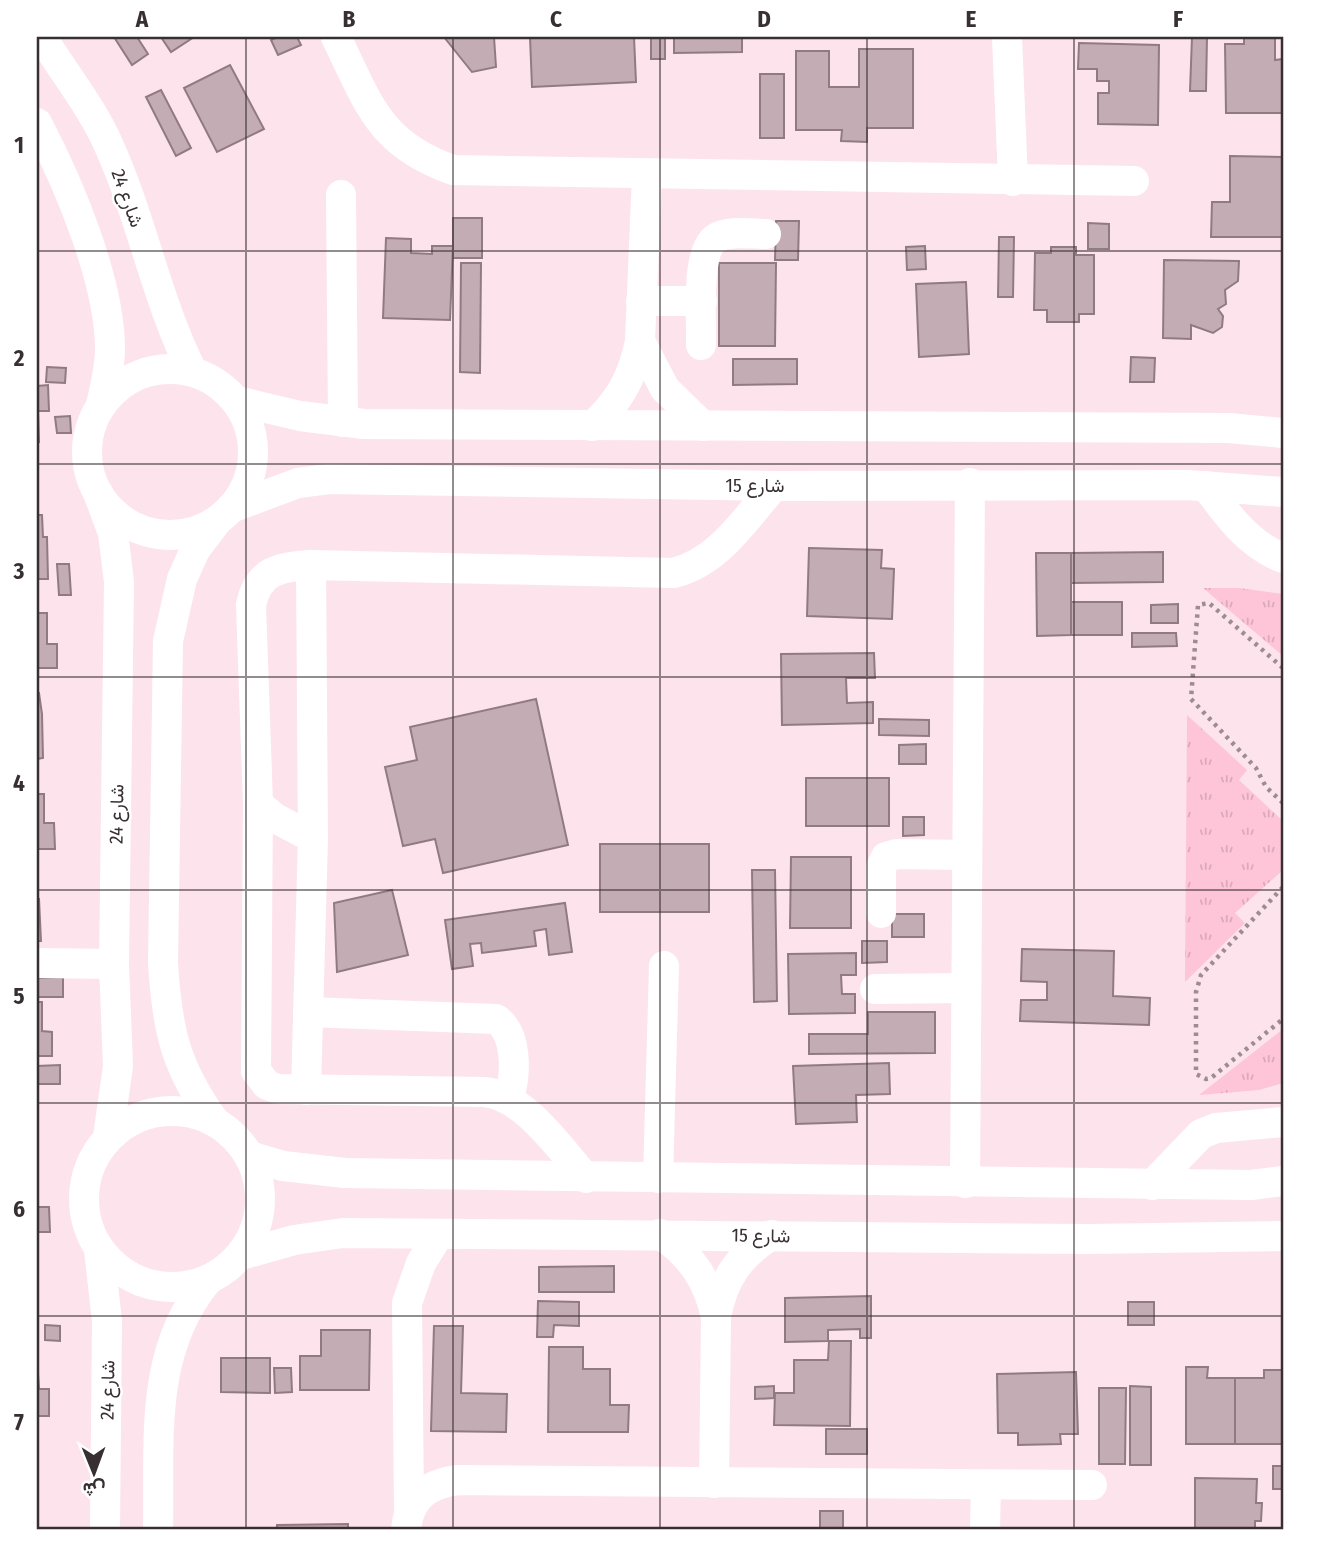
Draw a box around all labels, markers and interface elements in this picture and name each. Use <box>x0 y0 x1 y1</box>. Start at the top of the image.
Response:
text: A <box>135 5 149 33</box>
text: B <box>343 5 356 33</box>
text: C <box>550 5 562 33</box>
text: D <box>757 5 771 33</box>
text: E <box>966 5 977 33</box>
text: F <box>1173 5 1183 33</box>
text: 1 <box>14 131 24 159</box>
street label: شارع 24 <box>106 166 149 231</box>
text: 2 <box>13 344 25 372</box>
street label: شارع 15 <box>726 474 784 498</box>
text: 3 <box>13 557 25 585</box>
text: 4 <box>13 769 25 797</box>
street label: شارع 24 <box>104 784 130 844</box>
text: 5 <box>13 982 25 1010</box>
text: 6 <box>13 1195 25 1223</box>
street label: شارع 15 <box>731 1223 791 1249</box>
street label: شارع 24 <box>95 1360 121 1420</box>
text: 7 <box>14 1408 24 1436</box>
north arrow <box>60 1438 130 1508</box>
text: ش <box>83 1478 106 1501</box>

